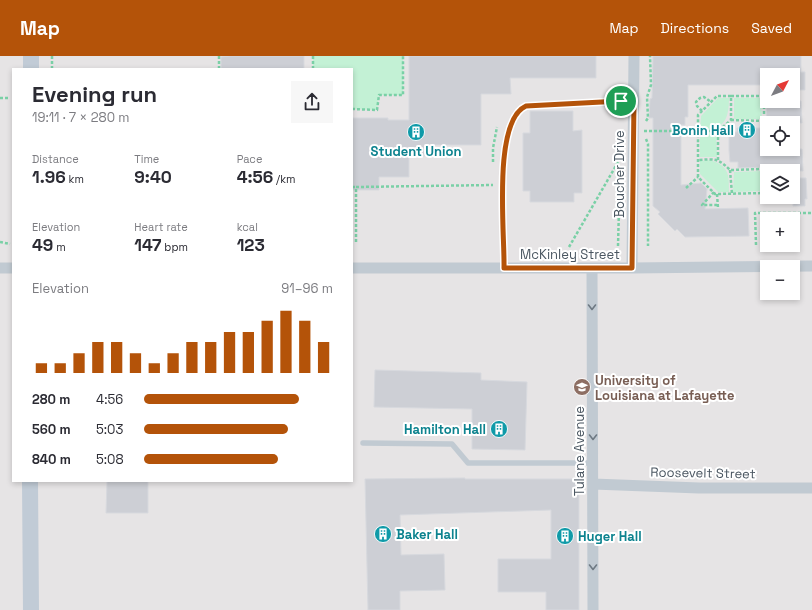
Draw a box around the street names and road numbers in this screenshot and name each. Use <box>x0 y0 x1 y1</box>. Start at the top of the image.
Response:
street label: Boucher Drive <box>611 130 628 218</box>
street label: McKinley Street <box>520 246 620 263</box>
street label: Tulane Avenue <box>571 406 588 496</box>
street label: Roosevelt Street <box>650 464 756 482</box>

